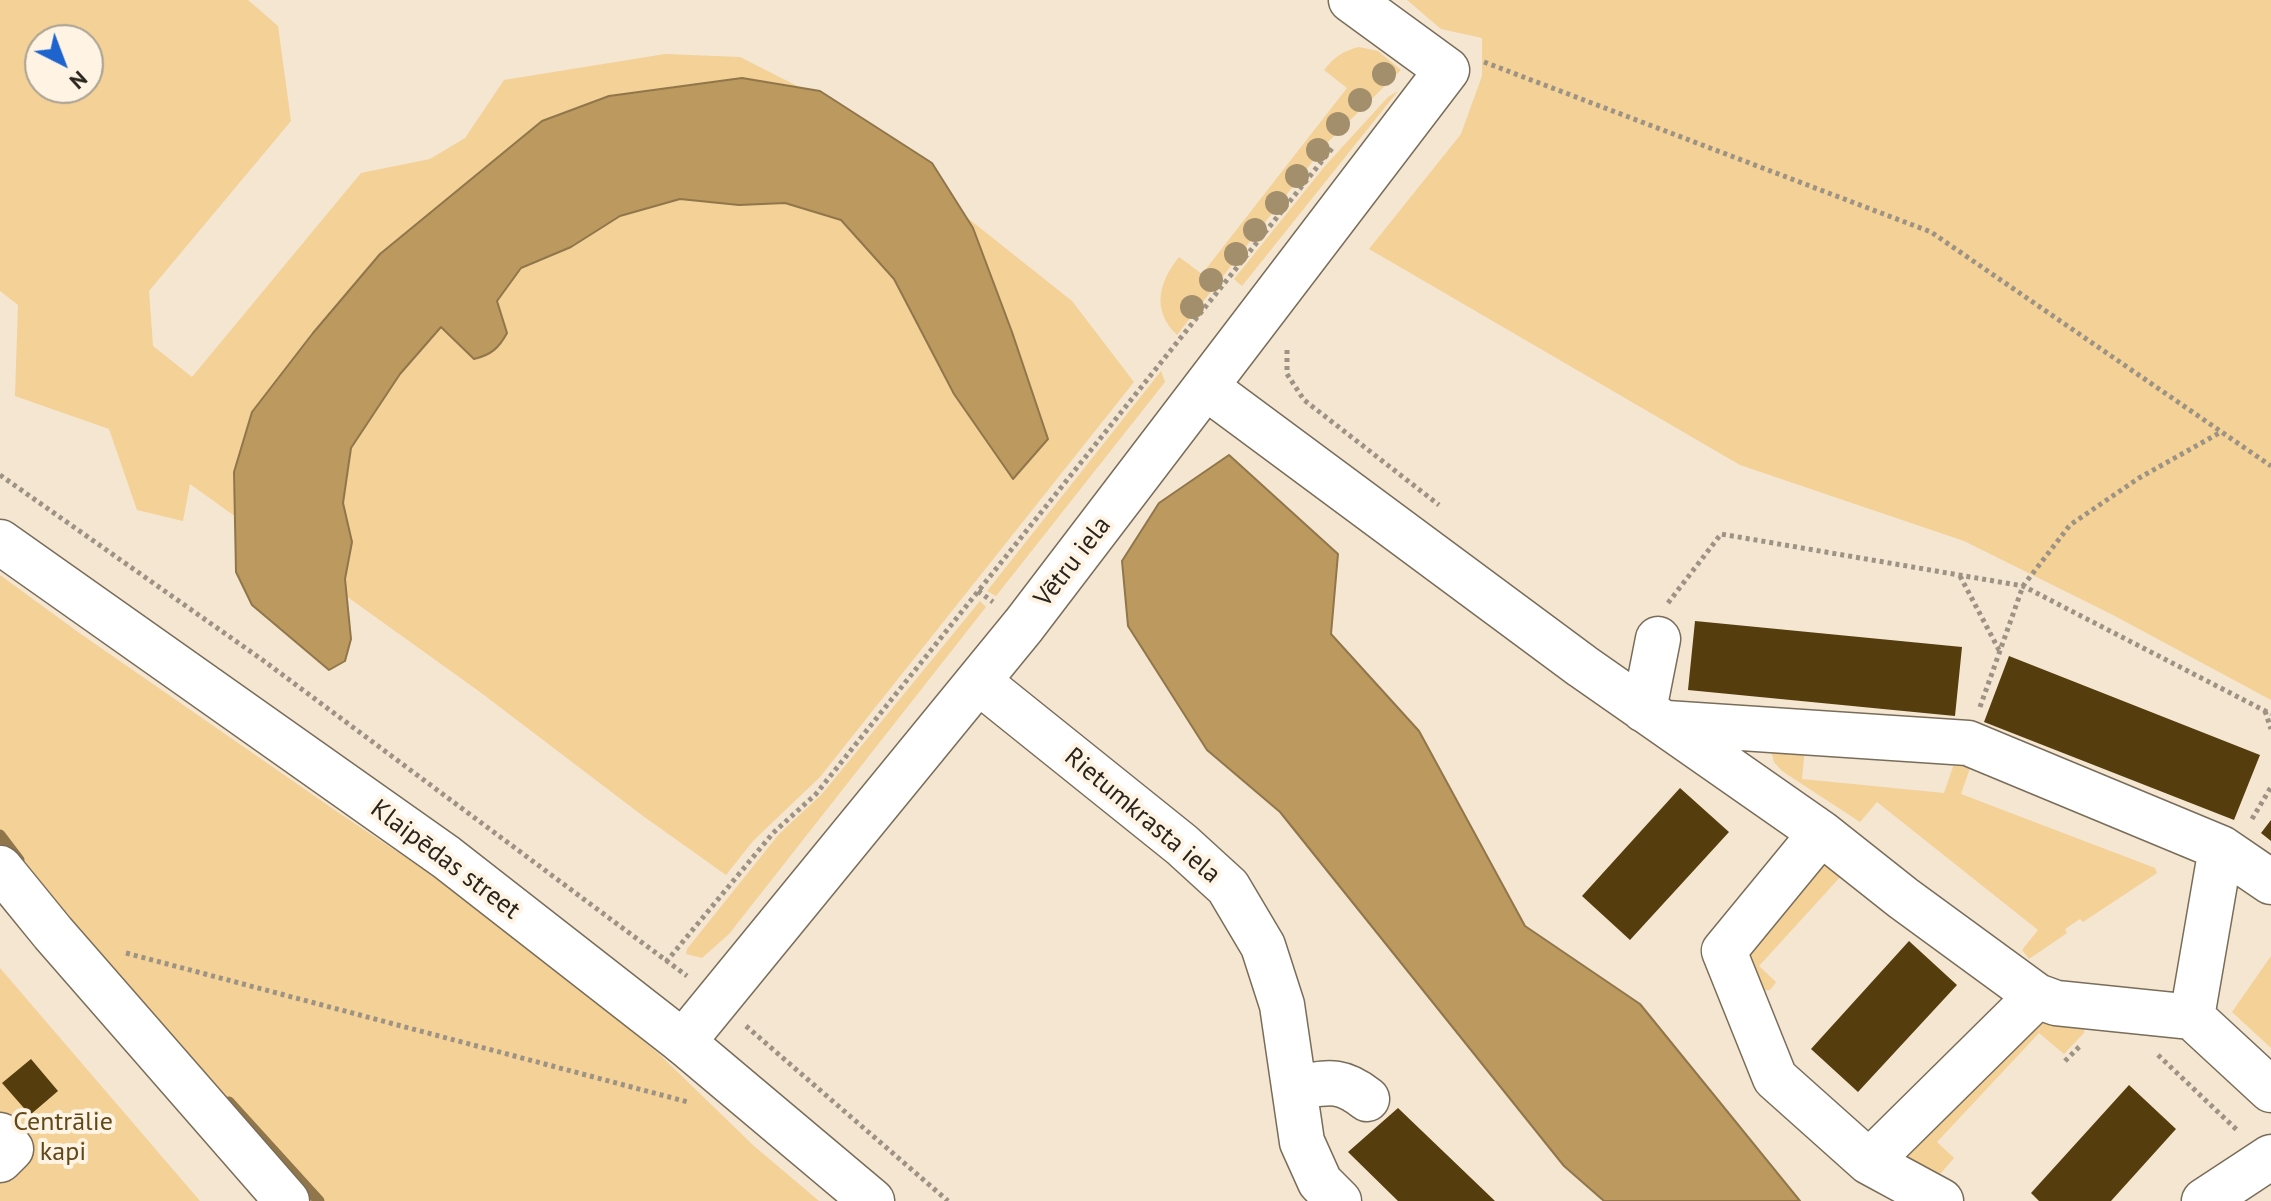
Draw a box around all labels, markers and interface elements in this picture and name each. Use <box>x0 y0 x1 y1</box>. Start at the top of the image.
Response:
north arrow <box>24 24 104 104</box>
text: N <box>64 65 93 96</box>
street label: Vētru iela <box>1028 511 1118 613</box>
street label: Rietumkrasta iela <box>1058 742 1226 890</box>
street label: Klaipēdas street <box>364 794 526 926</box>
park label: Centrālie kapi <box>13 1107 113 1168</box>

